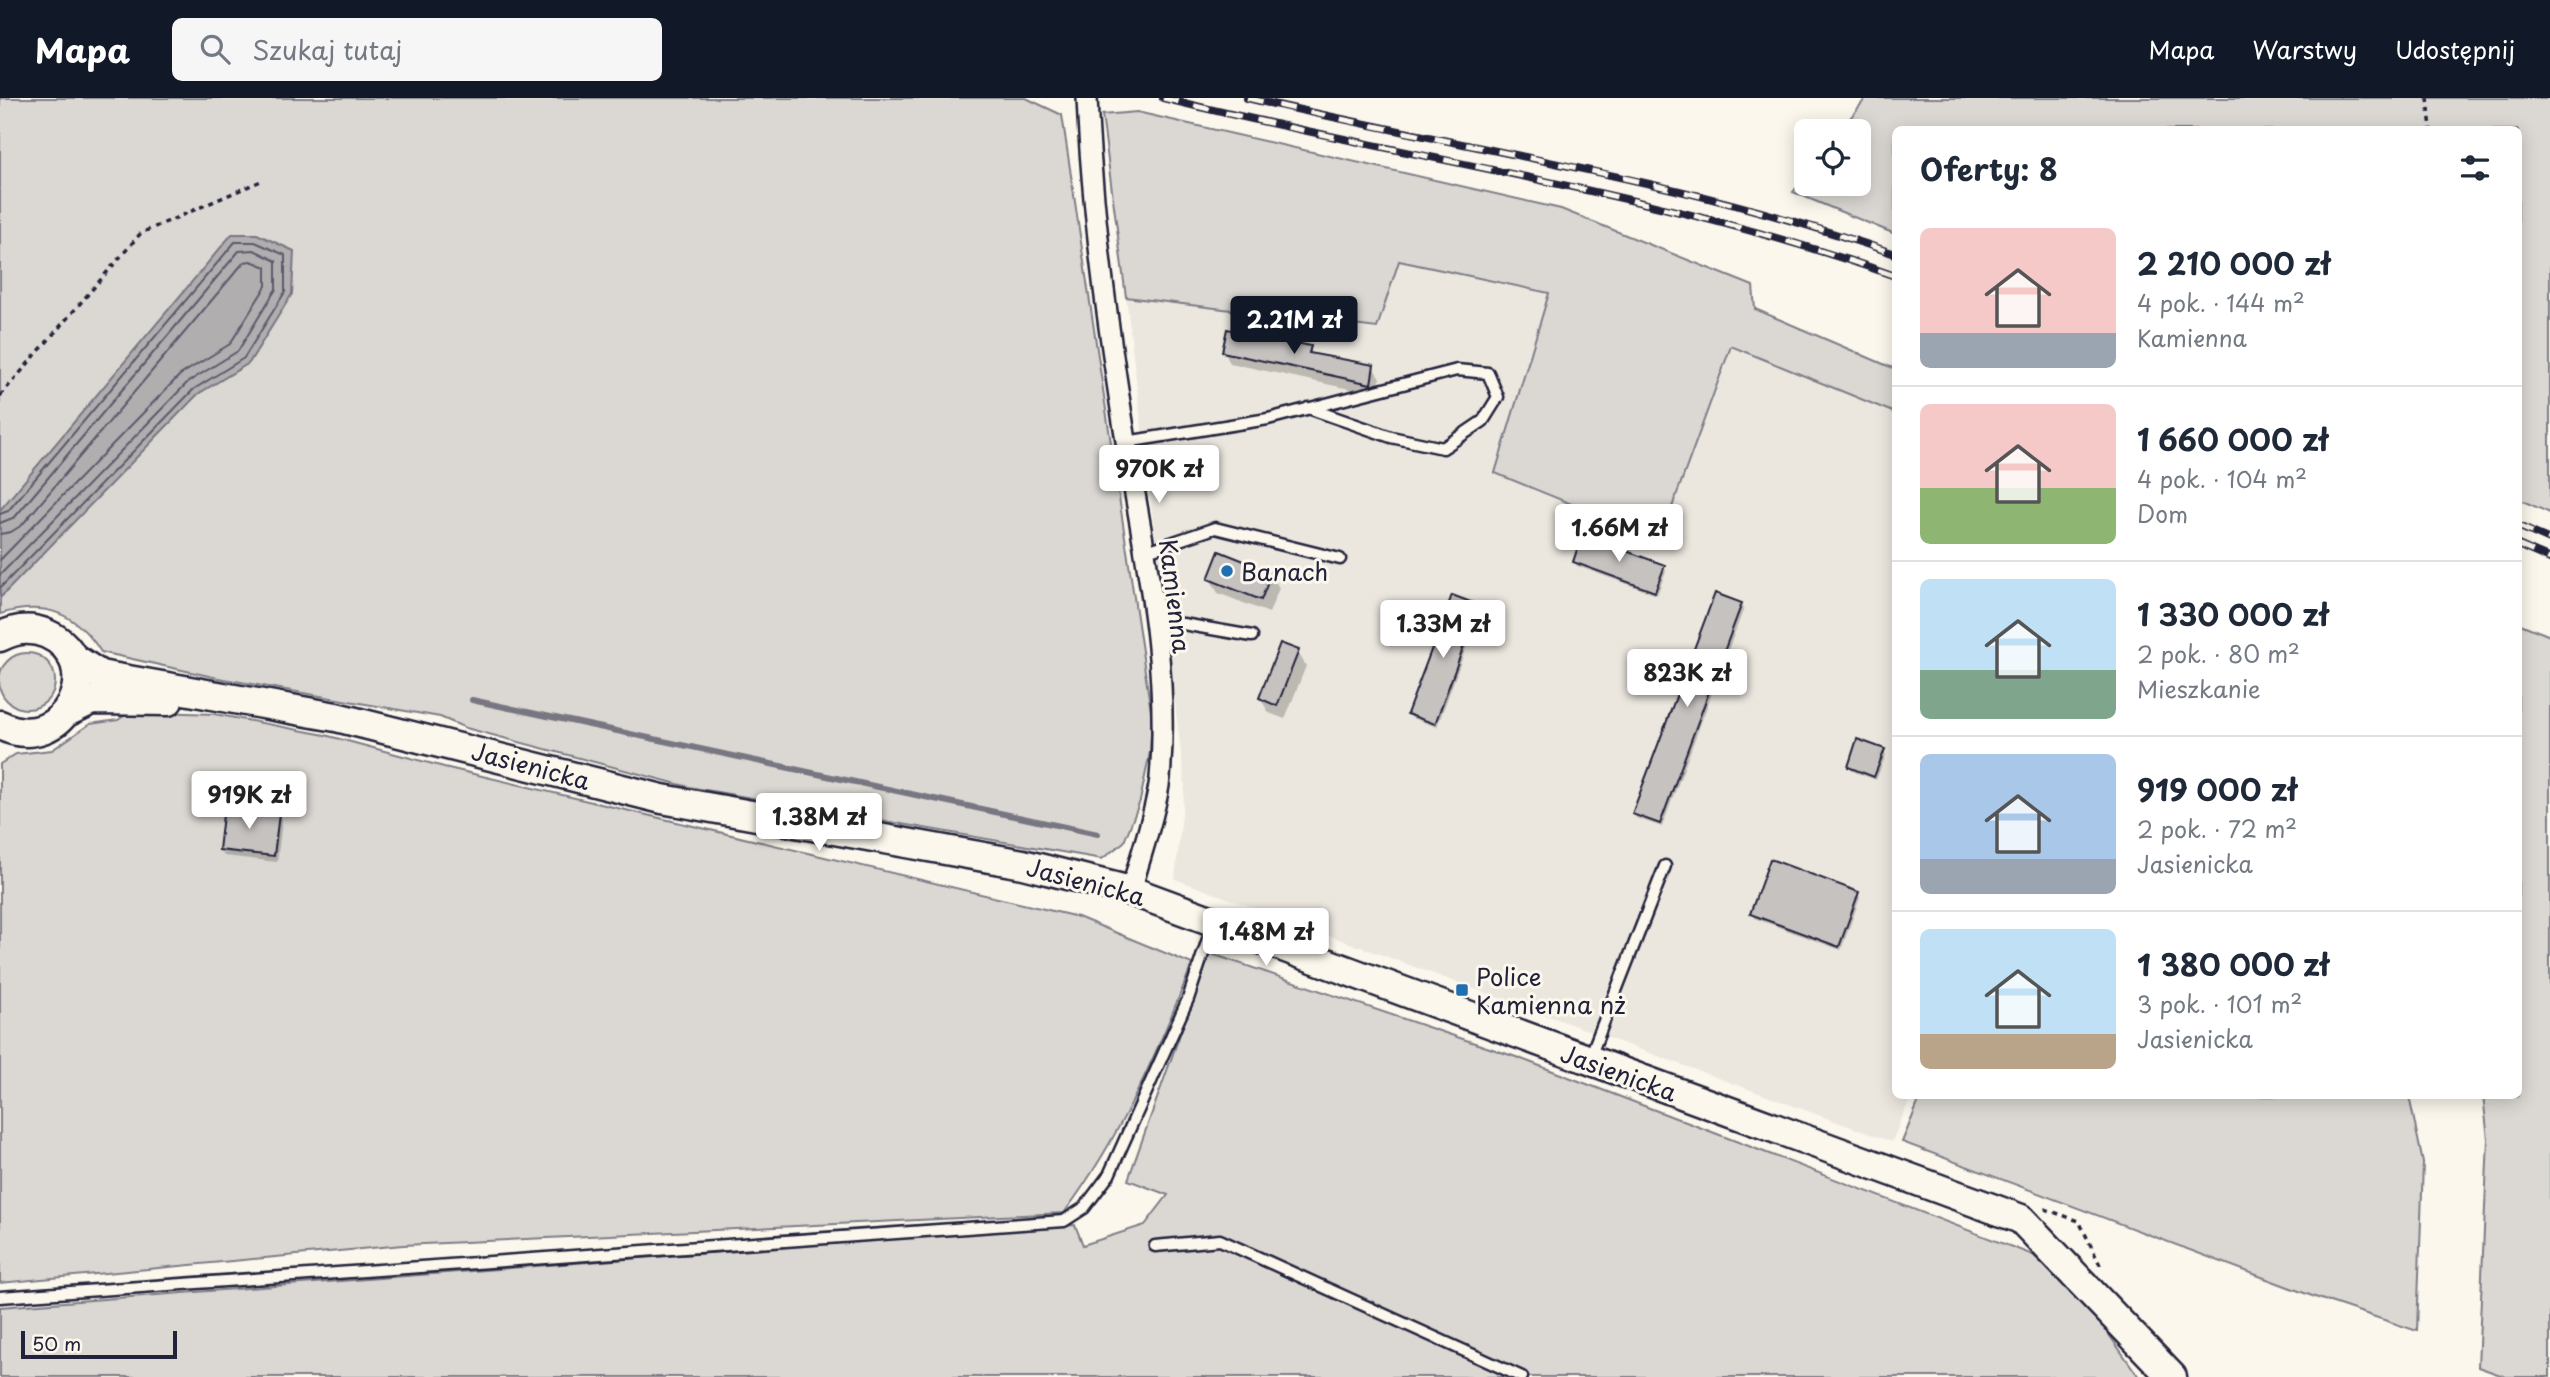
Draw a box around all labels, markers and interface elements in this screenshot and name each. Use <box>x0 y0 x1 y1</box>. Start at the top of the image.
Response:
search box <box>172 18 662 81</box>
text: Mapa <box>35 24 130 74</box>
icon: search <box>196 30 234 68</box>
text: Szukaj tutaj <box>252 30 402 69</box>
text: Mapa <box>2148 31 2214 67</box>
text: Warstwy <box>2252 31 2357 67</box>
text: Udostępnij <box>2395 31 2515 67</box>
map controls <box>1794 119 1871 196</box>
button: locate <box>1794 119 1871 196</box>
text: Oferty: 8 <box>1920 146 2058 191</box>
icon: filters <box>2456 149 2494 187</box>
text: 2 210 000 zł <box>2137 240 2330 285</box>
icon: home <box>1976 256 2060 340</box>
text: 4 pok. · 144 m² <box>2137 285 2305 320</box>
pin: 2.21M zł <box>1222 296 1366 356</box>
text: 2.21M zł <box>1246 301 1342 336</box>
text: Kamienna <box>2137 320 2247 355</box>
text: 1 660 000 zł <box>2137 416 2328 461</box>
icon: home <box>1976 432 2060 516</box>
pin: 970K zł <box>1094 446 1224 505</box>
text: 970K zł <box>1115 450 1203 485</box>
text: 4 pok. · 104 m² <box>2137 461 2307 496</box>
text: Dom <box>2137 496 2188 531</box>
pin: 1.66M zł <box>1547 504 1691 564</box>
text: 1.66M zł <box>1571 509 1667 544</box>
street label: Kamienna <box>1151 537 1201 655</box>
place label: Banach <box>1241 553 1328 589</box>
marker: Banach <box>1219 563 1235 579</box>
text: 1 330 000 zł <box>2137 591 2328 636</box>
pin: 1.33M zł <box>1371 601 1515 660</box>
text: 1.33M zł <box>1396 605 1490 640</box>
icon: home <box>1976 607 2060 691</box>
text: 2 pok. · 80 m² <box>2137 636 2300 671</box>
pin: 823K zł <box>1622 650 1752 709</box>
text: 823K zł <box>1643 654 1731 689</box>
text: Mieszkanie <box>2137 671 2261 706</box>
street label: Jasienicka <box>468 732 594 798</box>
text: 919 000 zł <box>2137 766 2297 811</box>
pin: 919K zł <box>184 772 314 831</box>
text: 919K zł <box>208 776 290 811</box>
icon: home <box>1976 782 2060 866</box>
pin: 1.38M zł <box>747 794 891 853</box>
text: 1.38M zł <box>772 798 866 833</box>
text: 2 pok. · 72 m² <box>2137 811 2297 846</box>
text: Jasienicka <box>2137 846 2253 881</box>
street label: Jasienicka <box>1023 848 1149 914</box>
pin: 1.48M zł <box>1194 908 1338 968</box>
text: 1.48M zł <box>1219 913 1313 948</box>
text: 1 380 000 zł <box>2137 941 2329 986</box>
icon: home <box>1976 957 2060 1041</box>
place label: Police Kamienna nż <box>1476 958 1626 1022</box>
marker: Police Kamienna nż <box>1454 982 1470 998</box>
text: 3 pok. · 101 m² <box>2137 986 2302 1021</box>
text: Jasienicka <box>2137 1021 2253 1056</box>
street label: Jasienicka <box>1556 1034 1682 1110</box>
scale bar <box>21 1328 177 1360</box>
text: 50 m <box>32 1329 81 1357</box>

